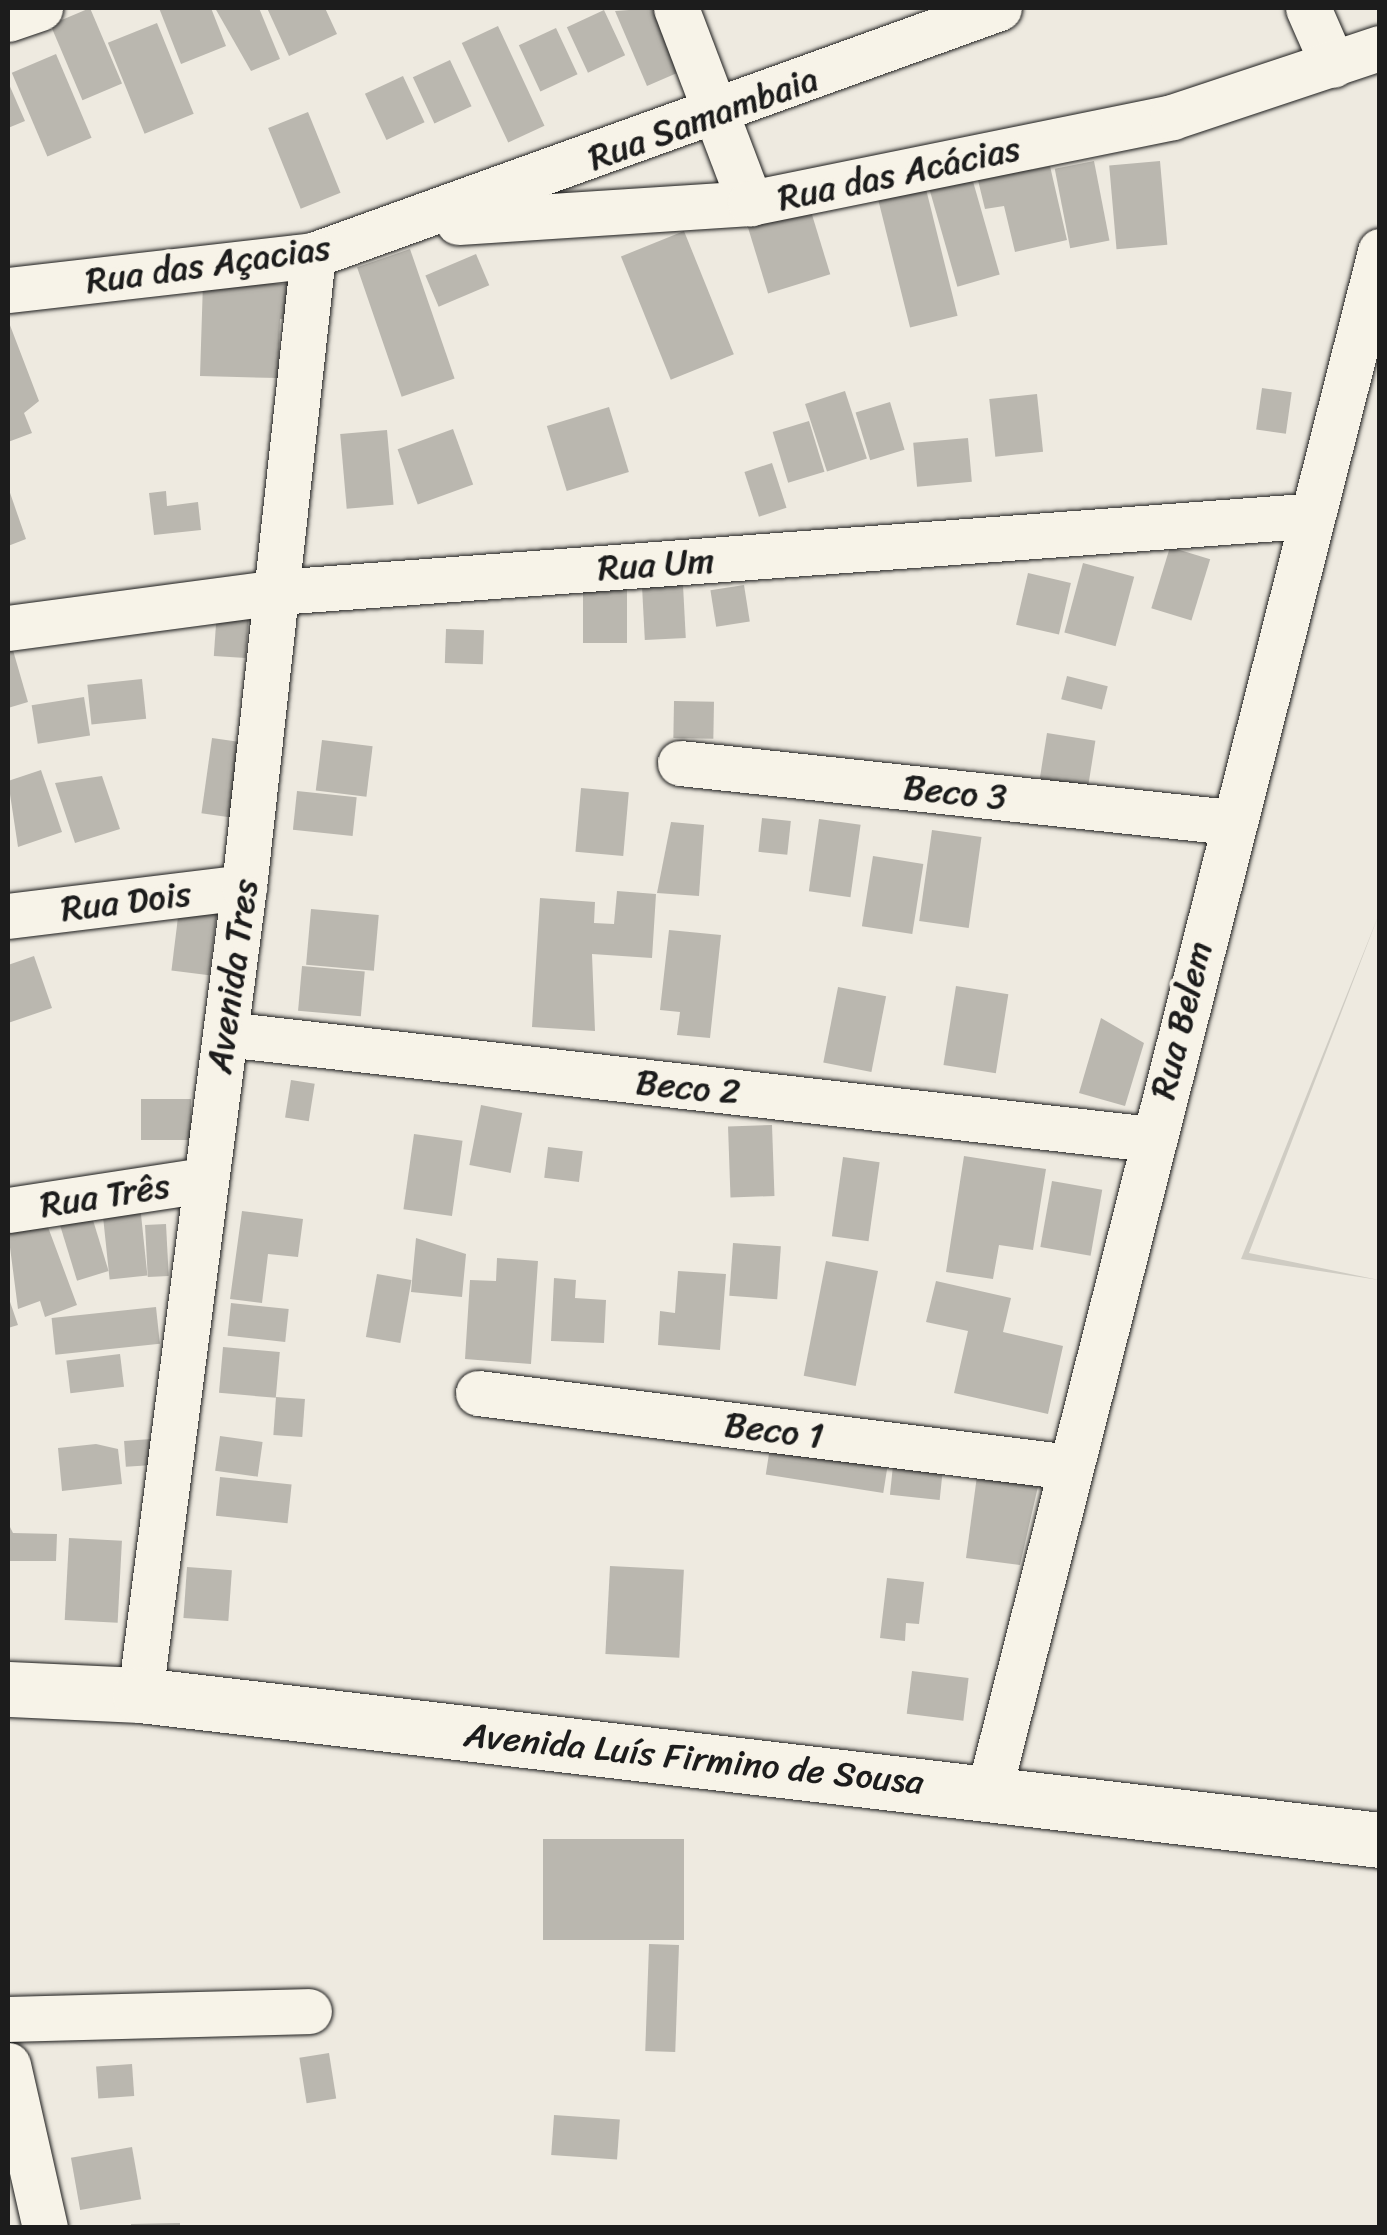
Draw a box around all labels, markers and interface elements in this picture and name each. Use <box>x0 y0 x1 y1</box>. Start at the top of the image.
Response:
street label: Rua Samambaia <box>583 57 823 179</box>
street label: Rua das Acácias <box>775 127 1023 219</box>
street label: Rua das Açacias <box>83 226 333 302</box>
street label: Rua Um <box>596 539 716 589</box>
street label: Beco 3 <box>901 766 1009 818</box>
street label: Rua Dois <box>58 872 194 930</box>
street label: Avenida Tres <box>198 876 266 1076</box>
street label: Rua Belem <box>1141 937 1221 1103</box>
street label: Beco 2 <box>634 1061 742 1113</box>
street label: Rua Três <box>37 1164 173 1226</box>
street label: Beco 1 <box>722 1403 826 1457</box>
street label: Avenida Luís Firmino de Sousa <box>461 1713 927 1803</box>

